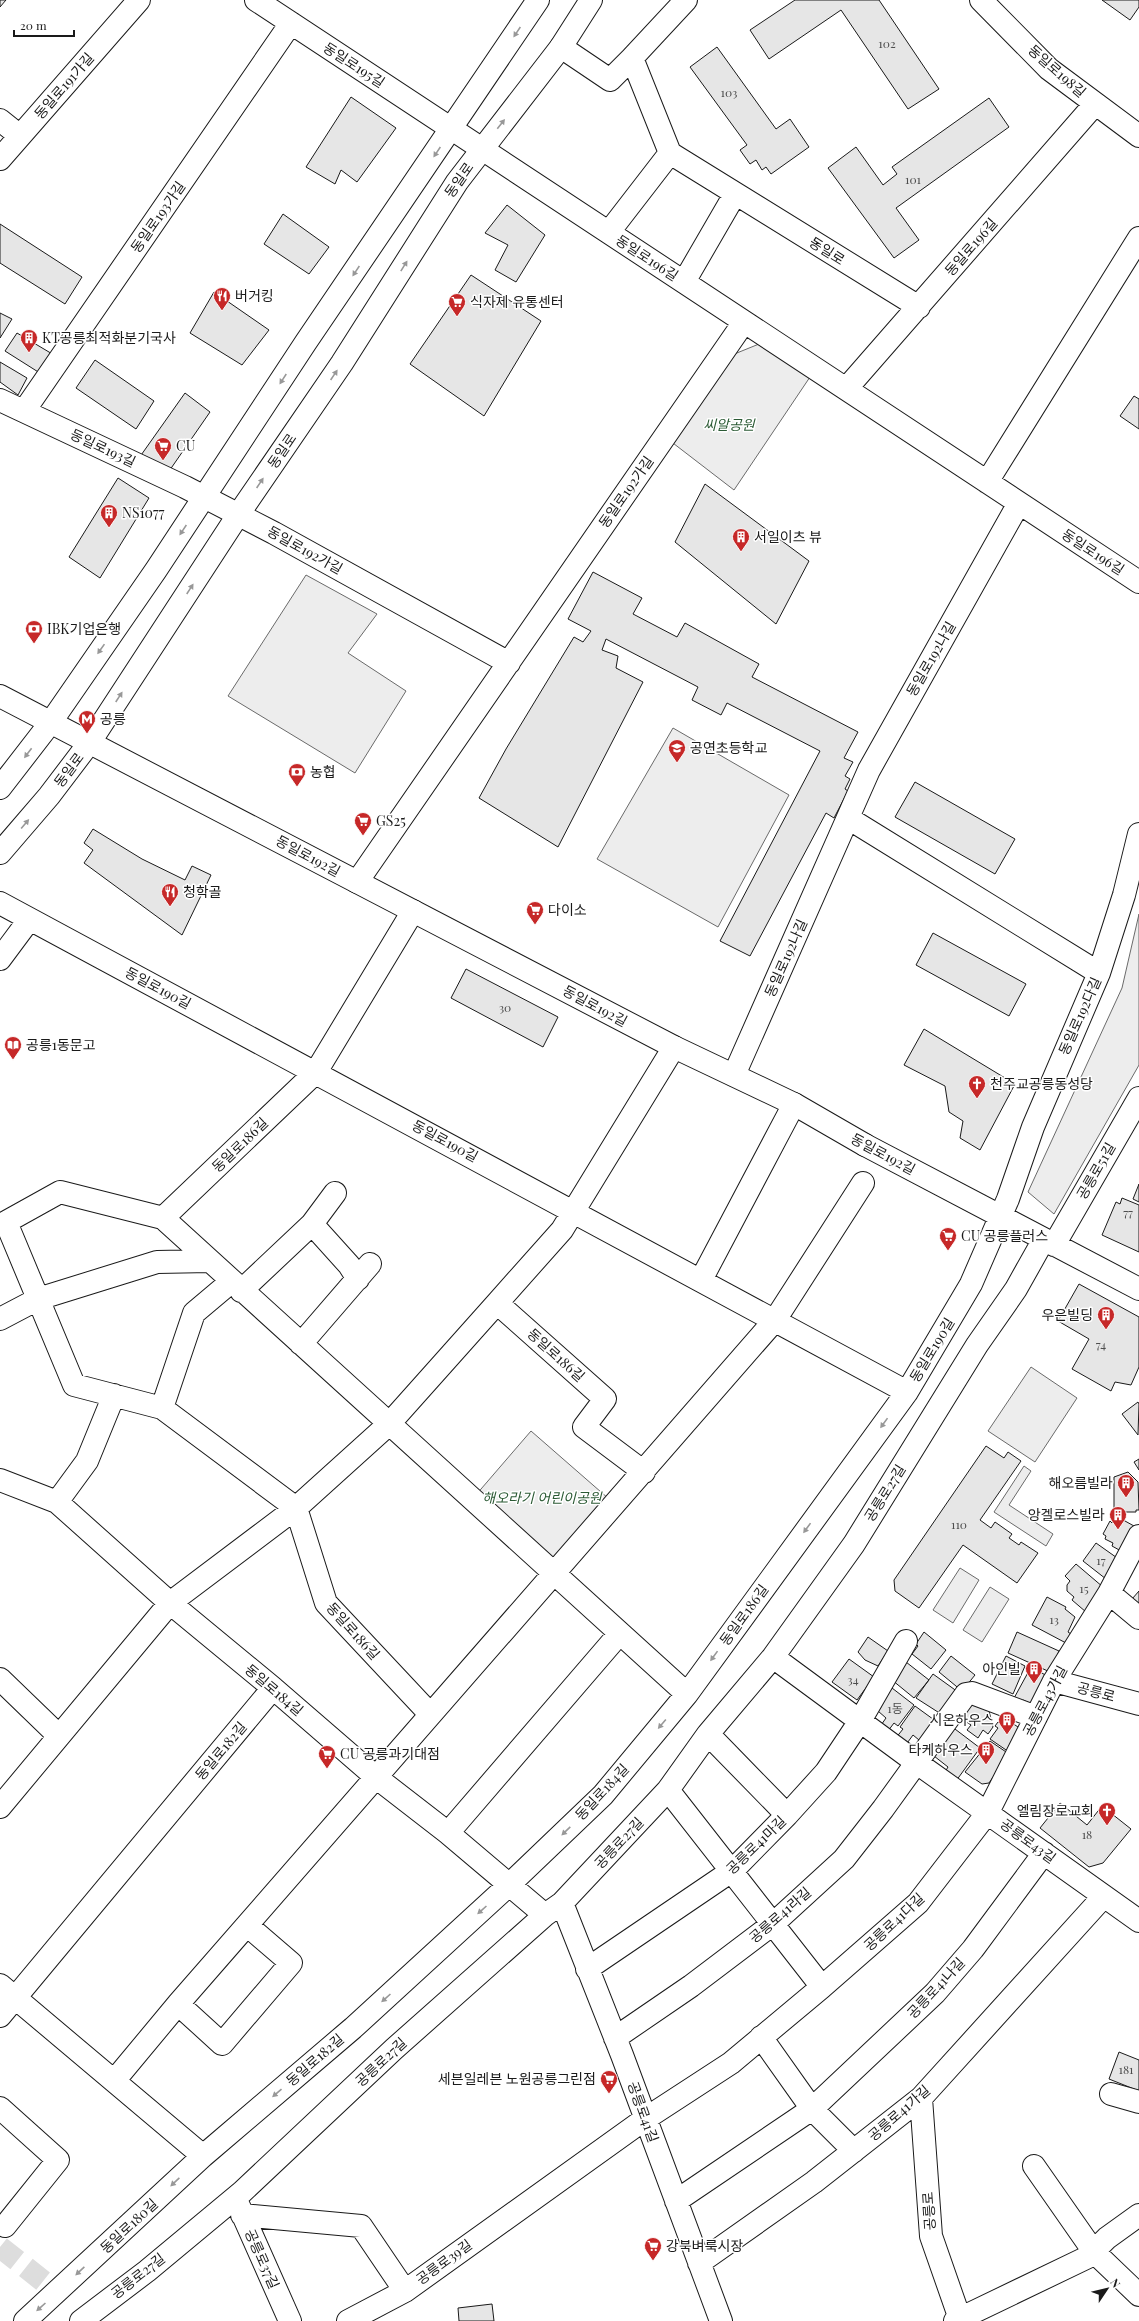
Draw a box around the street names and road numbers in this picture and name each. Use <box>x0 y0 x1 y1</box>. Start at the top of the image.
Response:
street label: 동일로195길 <box>320 38 389 92</box>
street label: 동일로198길 <box>1024 40 1090 101</box>
street label: 동일로191가길 <box>30 49 98 123</box>
street label: 동일로 <box>440 158 478 201</box>
street label: 동일로193가길 <box>126 177 189 256</box>
street label: 동일로196길 <box>940 214 1001 280</box>
street label: 동일로196길 <box>612 230 682 285</box>
street label: 동일로 <box>806 232 849 269</box>
street label: 동일로193길 <box>67 424 139 471</box>
street label: 동일로 <box>263 429 300 472</box>
street label: 동일로192가길 <box>594 452 657 531</box>
street label: 동일로192가길 <box>264 521 346 578</box>
street label: 동일로196길 <box>1058 524 1128 579</box>
street label: 동일로192나길 <box>901 618 960 700</box>
street label: 동일로 <box>49 748 88 791</box>
street label: 동일로192길 <box>273 831 344 881</box>
street label: 동일로192나길 <box>760 916 811 1000</box>
street label: 동일로190길 <box>122 962 195 1013</box>
street label: 동일로192다길 <box>1054 974 1105 1058</box>
street label: 동일로192길 <box>560 981 631 1031</box>
street label: 동일로186길 <box>207 1113 272 1176</box>
street label: 동일로190길 <box>409 1115 482 1166</box>
street label: 동일로192길 <box>848 1129 919 1179</box>
street label: 공릉로51길 <box>1072 1139 1119 1203</box>
street label: 동일로190길 <box>905 1314 958 1386</box>
street label: 동일로186길 <box>524 1324 589 1386</box>
street label: 공릉로27길 <box>860 1461 910 1525</box>
street label: 동일로186길 <box>715 1580 772 1649</box>
street label: 동일로186길 <box>322 1598 384 1663</box>
street label: 동일로184길 <box>241 1660 308 1720</box>
street label: 공릉로43가길 <box>1018 1662 1071 1739</box>
street label: 공릉로 <box>1075 1677 1117 1706</box>
street label: 동일로182길 <box>191 1717 251 1784</box>
street label: 동일로184길 <box>571 1759 633 1824</box>
street label: 공릉로41마길 <box>722 1811 790 1878</box>
street label: 공릉로27길 <box>590 1813 647 1873</box>
street label: 공릉로43길 <box>997 1814 1060 1867</box>
street label: 공릉로41라길 <box>745 1882 815 1947</box>
street label: 공릉로41다길 <box>859 1889 928 1955</box>
street label: 공릉로41나길 <box>903 1953 969 2022</box>
street label: 동일로182길 <box>282 2029 348 2090</box>
street label: 공릉로27길 <box>351 2033 411 2090</box>
street label: 공릉로41길 <box>624 2079 663 2145</box>
street label: 공릉로41가길 <box>864 2080 934 2145</box>
street label: 공릉로 <box>918 2191 939 2231</box>
street label: 동일로180길 <box>96 2194 162 2257</box>
street label: 공릉로37길 <box>241 2226 284 2292</box>
street label: 공릉로39길 <box>412 2235 476 2288</box>
street label: 공릉로27길 <box>107 2248 169 2303</box>

